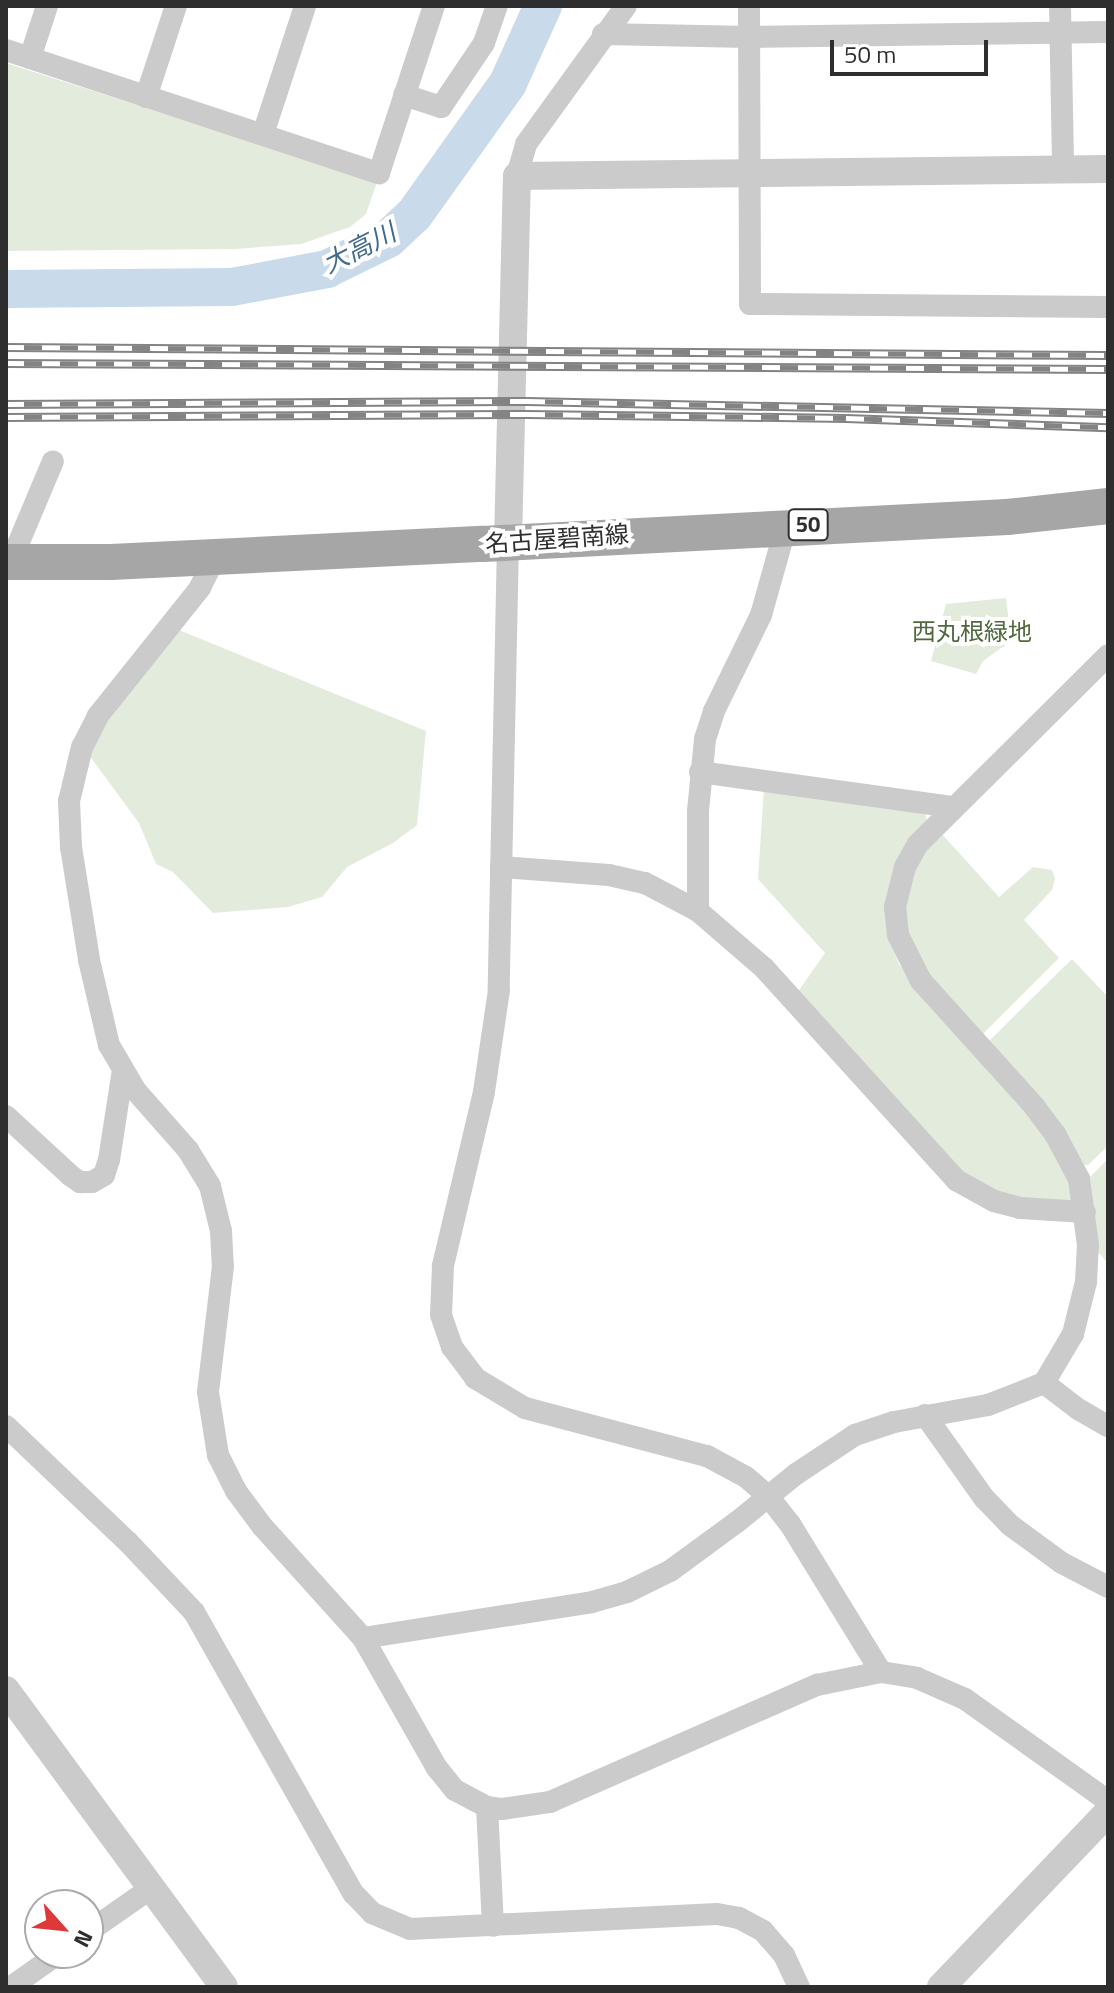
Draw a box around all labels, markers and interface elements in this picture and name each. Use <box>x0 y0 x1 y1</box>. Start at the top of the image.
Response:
scale bar <box>834 24 992 74</box>
text: 50 m <box>844 36 896 72</box>
water label: 大高川 <box>317 216 401 280</box>
road number: 50 <box>786 507 830 543</box>
street label: 名古屋碧南線 <box>484 520 630 558</box>
park label: 西丸根緑地 <box>912 618 1032 646</box>
north arrow <box>24 1889 104 1969</box>
text: N <box>65 1924 102 1953</box>

